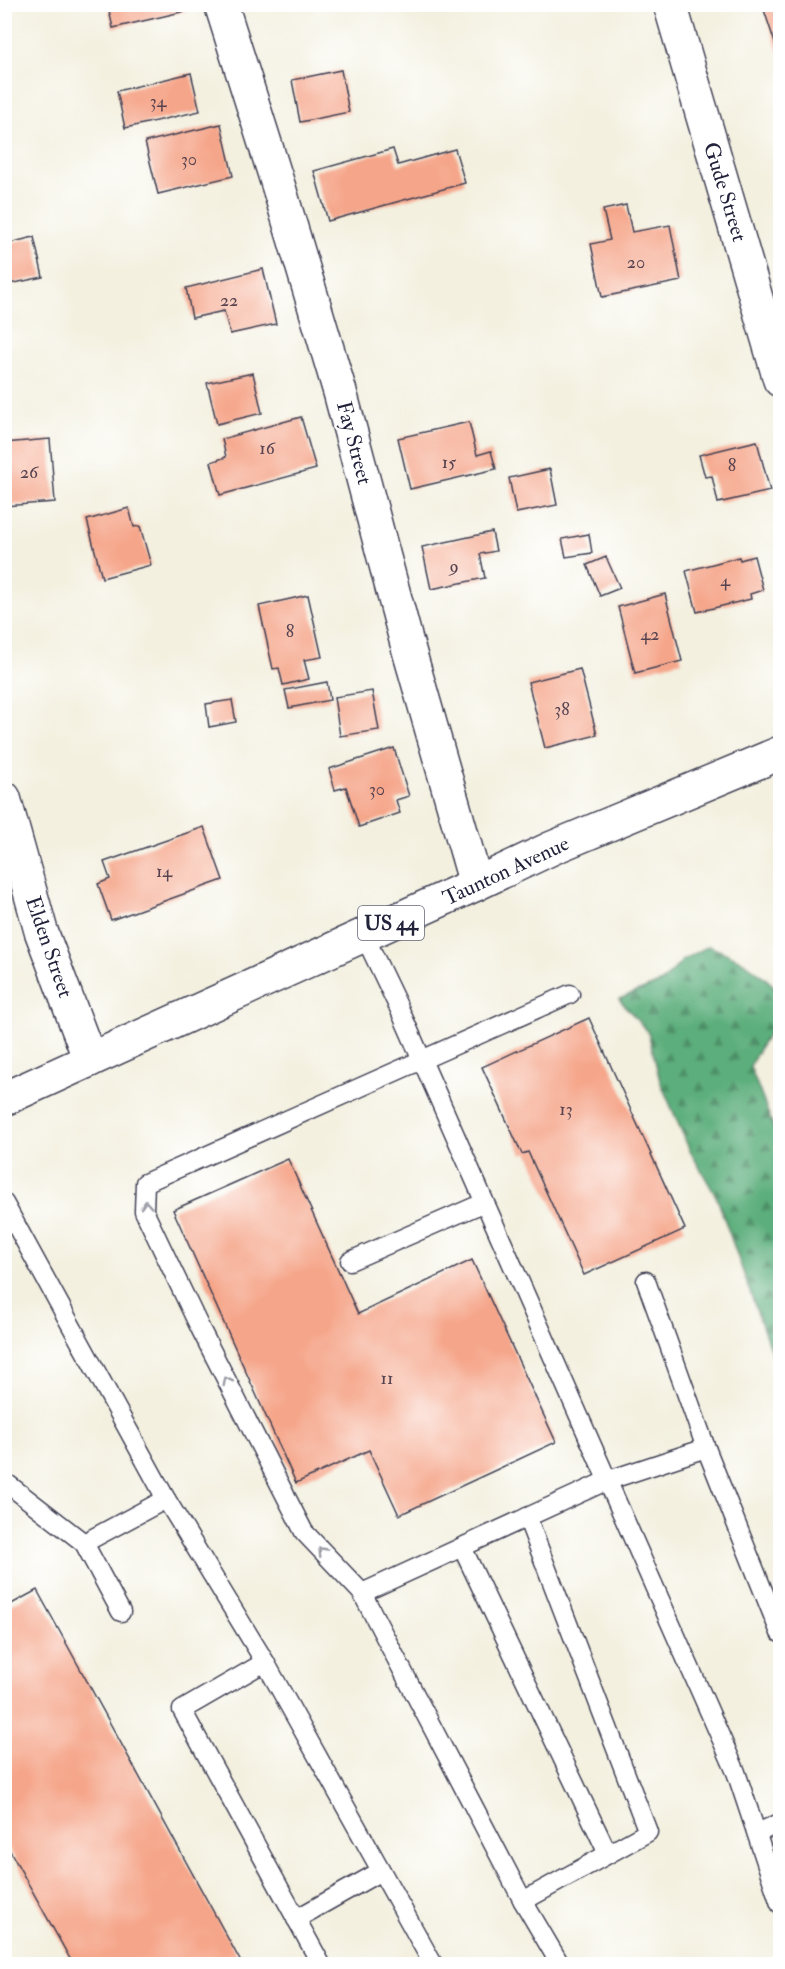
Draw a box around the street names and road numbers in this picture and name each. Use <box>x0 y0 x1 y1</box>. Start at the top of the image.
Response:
street label: Gude Street <box>697 139 753 245</box>
street label: Fay Street <box>330 398 378 488</box>
street label: Taunton Avenue <box>439 830 574 912</box>
street label: Elden Street <box>19 893 79 1001</box>
road number: US 44 <box>358 906 424 940</box>

